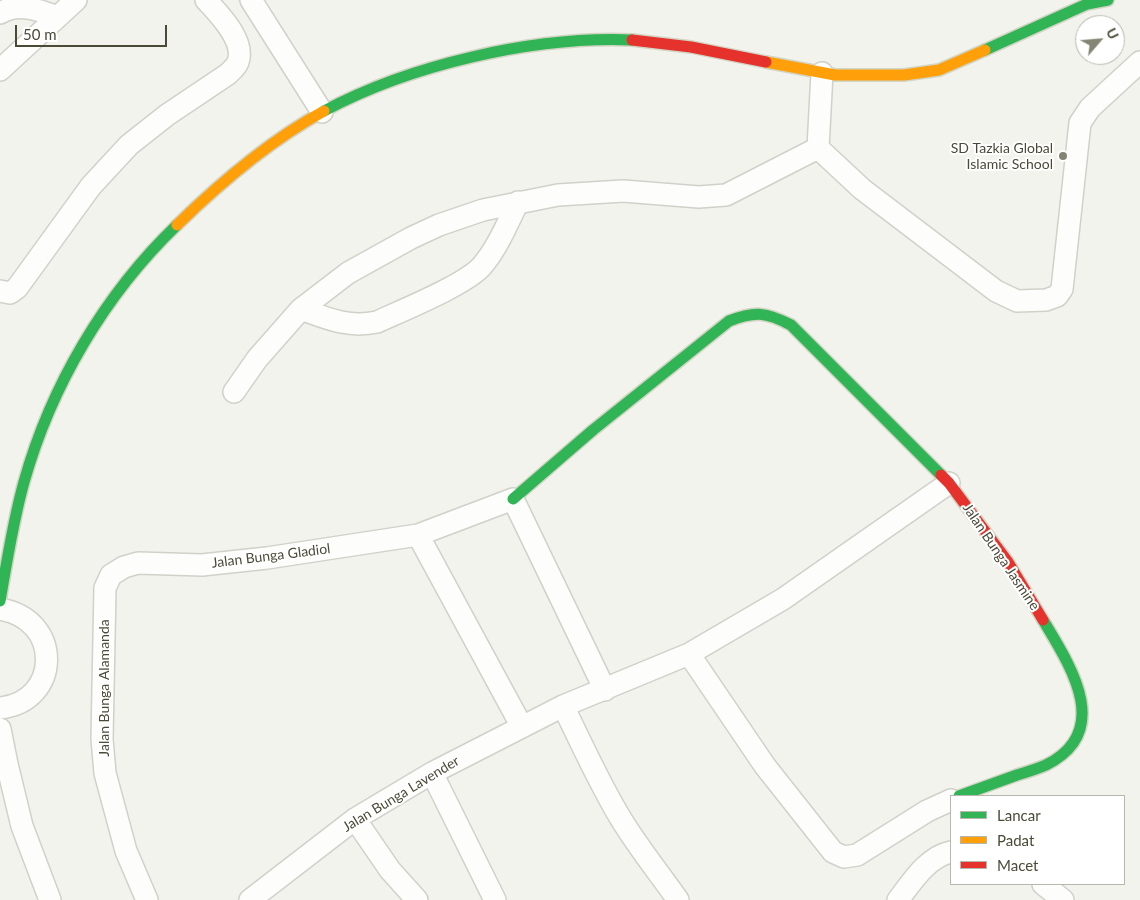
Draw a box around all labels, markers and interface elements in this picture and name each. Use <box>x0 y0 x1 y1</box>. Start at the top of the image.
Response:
scale bar <box>18 15 170 47</box>
north arrow <box>1075 15 1125 65</box>
text: 50 m <box>23 25 57 43</box>
text: U <box>1103 25 1123 42</box>
place label: SD Tazkia Global Islamic School <box>951 140 1053 172</box>
marker: SD Tazkia Global Islamic School <box>1057 150 1069 162</box>
street label: Jalan Bunga Jasmine <box>959 500 1043 614</box>
street label: Jalan Bunga Gladiol <box>211 540 331 572</box>
street label: Jalan Bunga Alamanda <box>96 619 112 757</box>
street label: Jalan Bunga Lavender <box>340 753 462 835</box>
legend <box>950 795 1125 885</box>
text: Lancar <box>997 806 1041 824</box>
text: Padat <box>997 831 1034 849</box>
text: Macet <box>997 856 1038 874</box>

